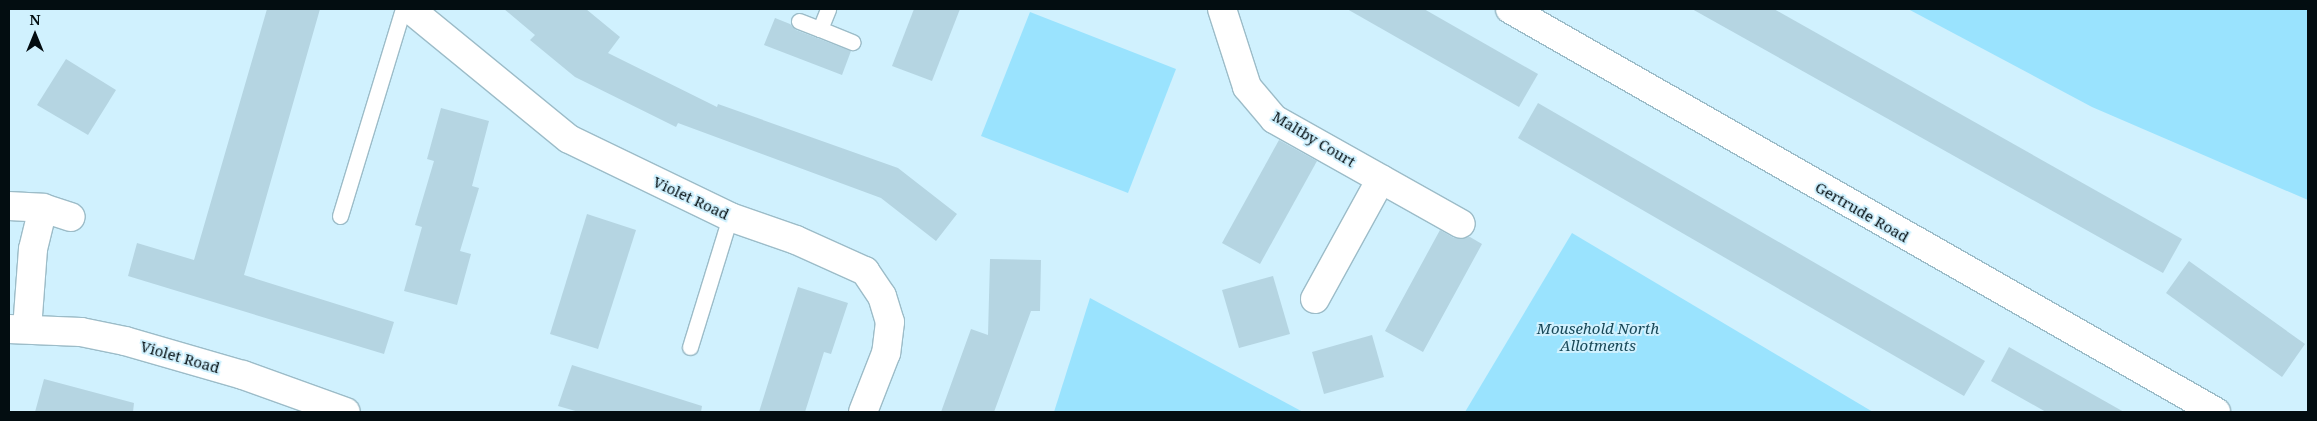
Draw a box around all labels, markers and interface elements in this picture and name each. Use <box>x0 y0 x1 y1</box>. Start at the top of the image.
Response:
north arrow <box>10 10 60 60</box>
text: N <box>29 10 41 29</box>
street label: Maltby Court <box>1269 107 1359 171</box>
street label: Violet Road <box>650 173 732 223</box>
street label: Gertrude Road <box>1812 178 1912 246</box>
park label: Mousehold North Allotments <box>1537 319 1659 354</box>
street label: Violet Road <box>138 337 222 377</box>

